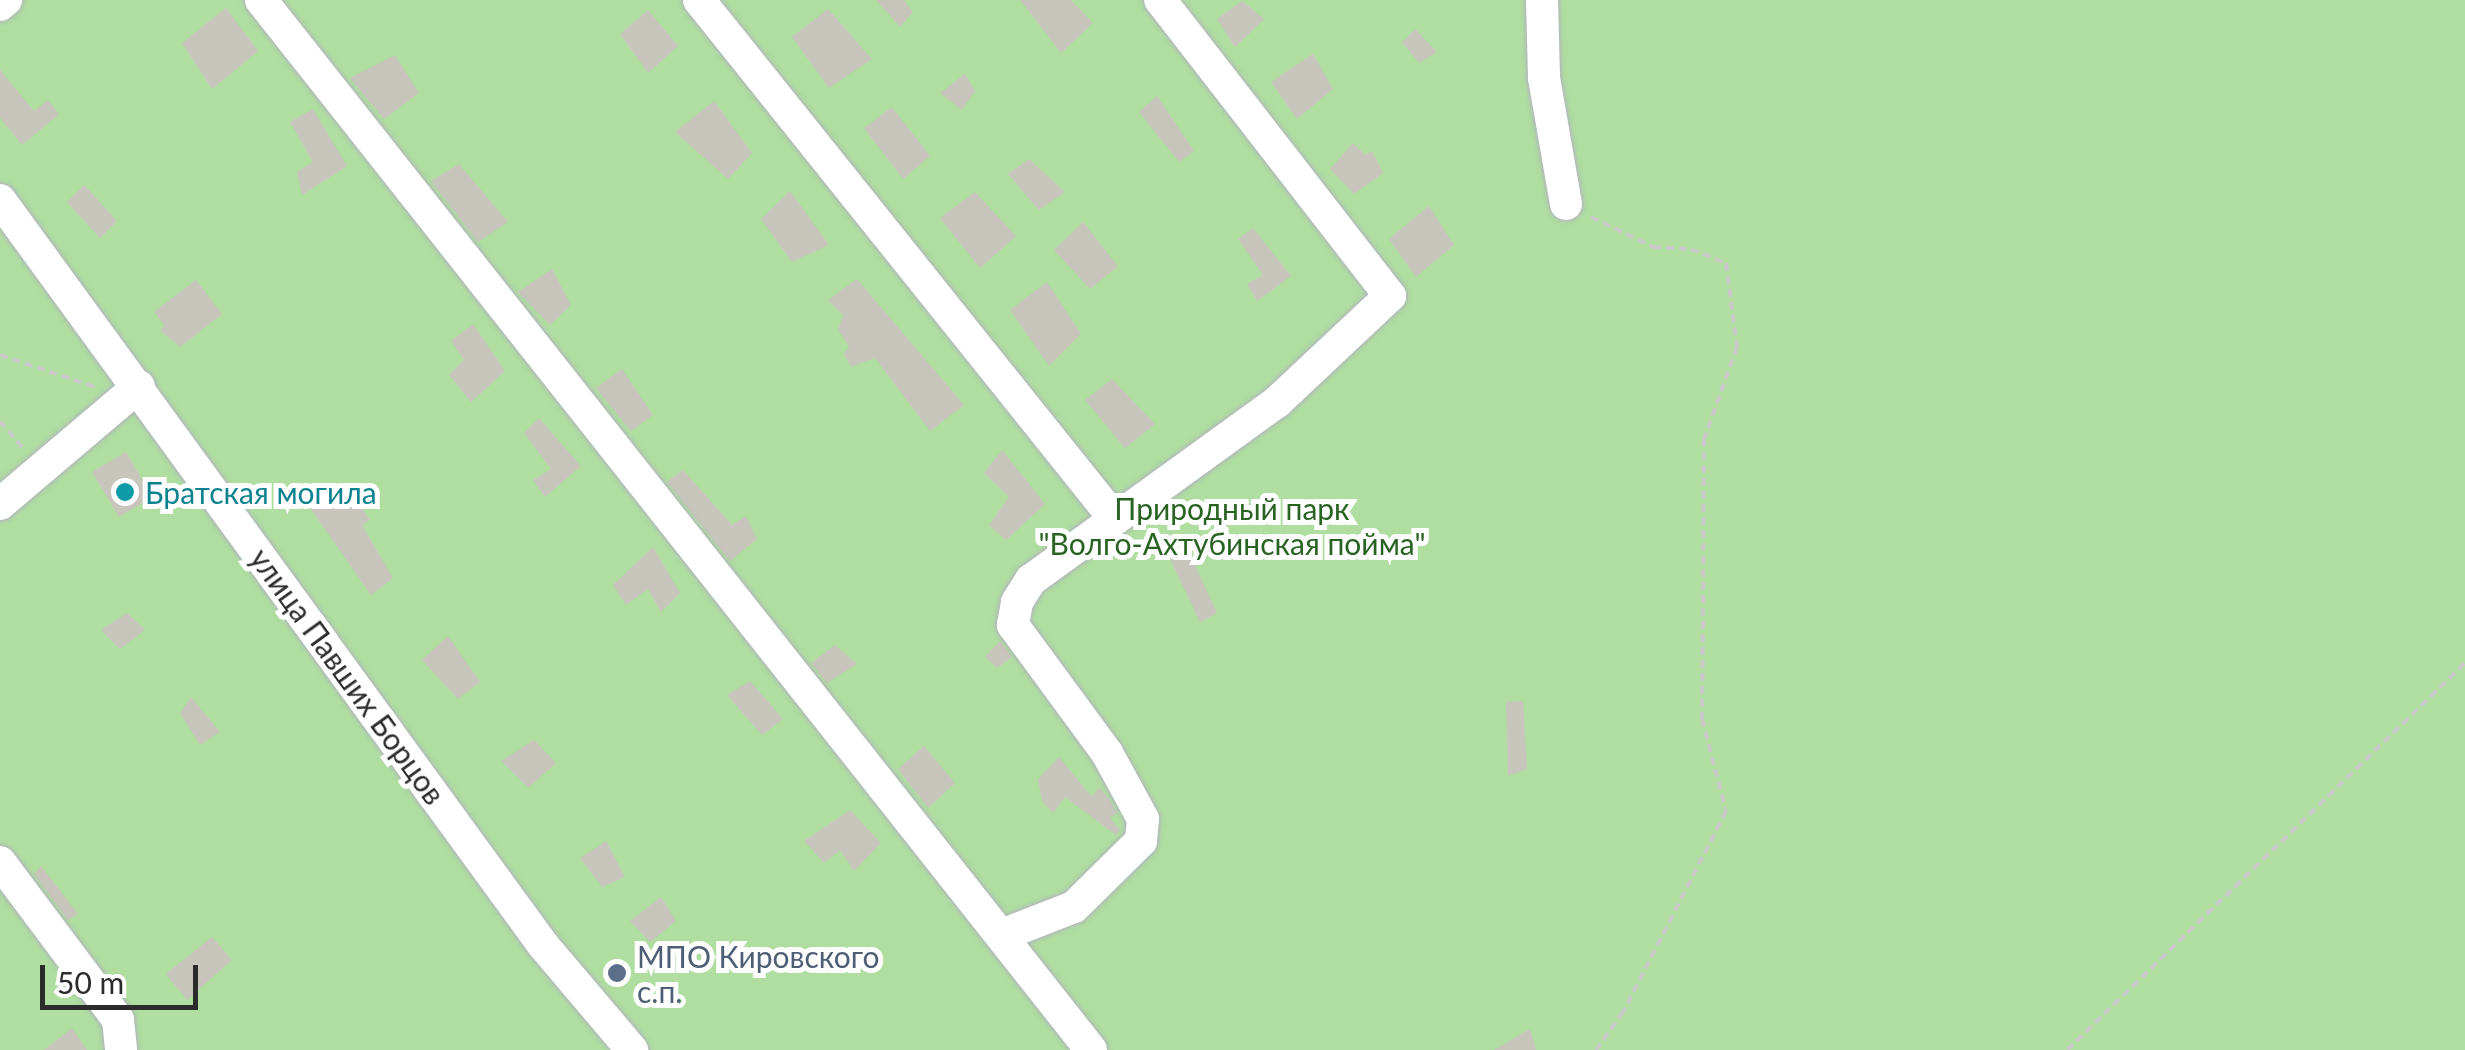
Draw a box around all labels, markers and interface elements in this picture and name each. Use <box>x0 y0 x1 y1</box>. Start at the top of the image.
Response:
place label: Братская могила <box>145 474 377 510</box>
marker: Братская могила <box>114 481 136 503</box>
park label: Природный парк "Волго-Ахтубинская пойма" <box>1039 490 1425 560</box>
street label: улица Павших Борцов <box>243 541 453 811</box>
place label: МПО Кировского с.п. <box>637 938 879 1008</box>
scale bar <box>45 945 202 1007</box>
marker: МПО Кировского с.п. <box>606 962 628 984</box>
text: 50 m <box>57 964 124 1000</box>

